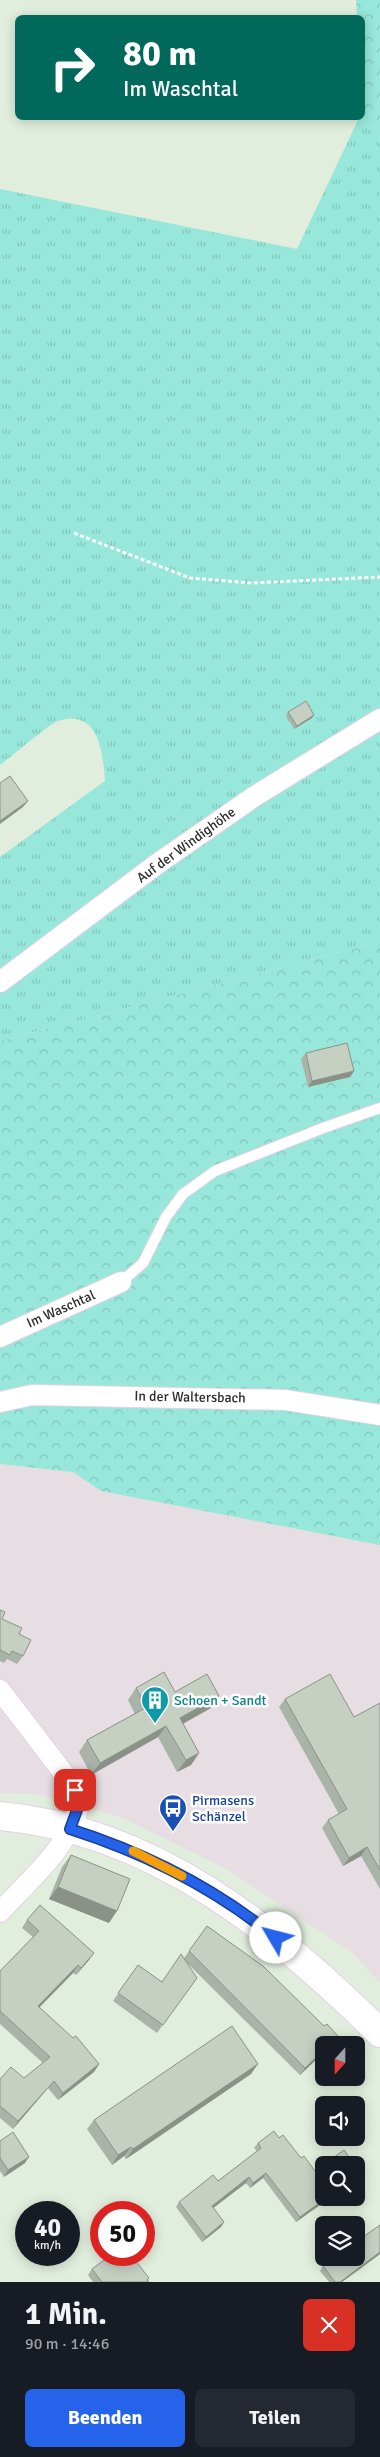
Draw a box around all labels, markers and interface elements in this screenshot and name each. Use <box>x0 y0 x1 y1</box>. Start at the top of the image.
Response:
text: 80 m <box>123 32 197 75</box>
icon: right <box>40 35 105 100</box>
text: Im Waschtal <box>123 75 238 102</box>
street label: Auf der Windighöhe <box>133 803 239 887</box>
street label: Im Waschtal <box>24 1286 98 1332</box>
street label: In der Waltersbach <box>134 1388 246 1406</box>
building icon: Schoen + Sandt <box>140 1685 170 1724</box>
place label: Schoen + Sandt <box>174 1692 267 1709</box>
pin <box>54 1769 96 1811</box>
icon: arrive <box>61 1776 89 1804</box>
place label: Pirmasens Schänzel <box>192 1792 254 1825</box>
bus stop icon: Pirmasens Schänzel <box>158 1793 188 1832</box>
position arrow <box>249 1911 301 1963</box>
north arrow <box>315 2036 365 2086</box>
map controls <box>315 2036 365 2266</box>
button: sound <box>315 2096 365 2146</box>
button: search <box>315 2156 365 2206</box>
speed limit sign: 50 <box>90 2201 155 2266</box>
text: 40 <box>34 2212 61 2243</box>
button: layers <box>315 2216 365 2266</box>
text: km/h <box>34 2238 61 2253</box>
text: 1 Min. <box>25 2296 107 2333</box>
button: close <box>303 2299 355 2351</box>
text: 90 m · 14:46 <box>25 2334 109 2354</box>
button: Beenden <box>25 2389 185 2447</box>
button: Teilen <box>195 2389 355 2447</box>

